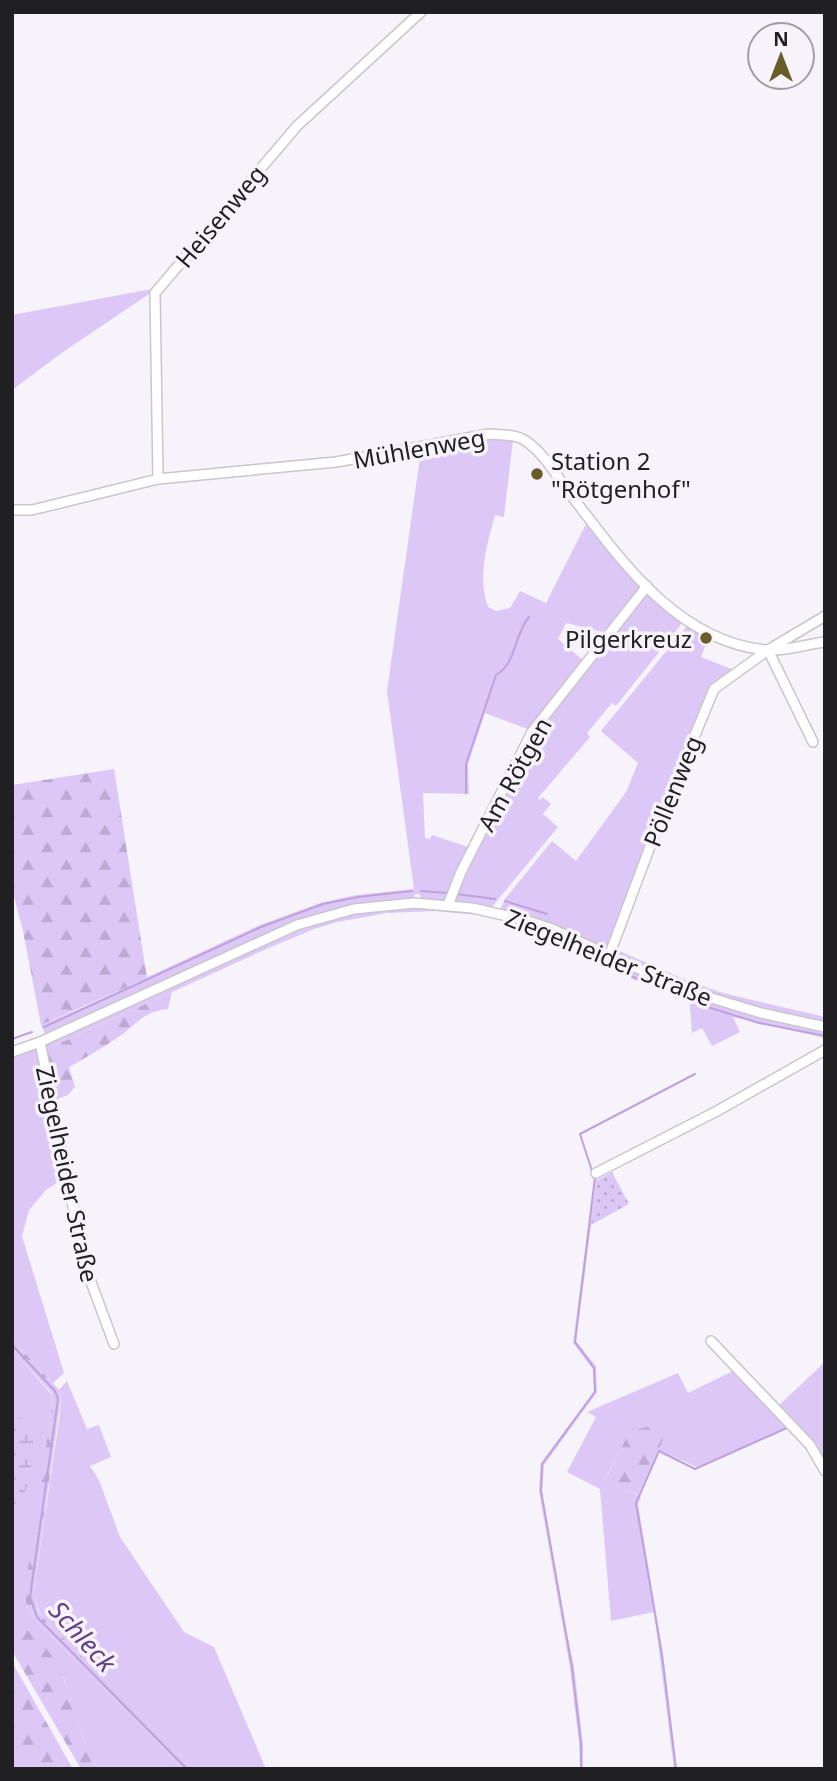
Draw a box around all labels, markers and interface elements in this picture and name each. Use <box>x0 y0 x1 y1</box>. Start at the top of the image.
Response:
north arrow <box>746 21 816 91</box>
text: N <box>773 26 789 52</box>
street label: Heisenweg <box>167 158 273 274</box>
street label: Mühlenweg <box>351 420 487 476</box>
place label: Station 2 "Rötgenhof" <box>551 444 691 505</box>
marker: Station 2 "Rötgenhof" <box>529 466 545 482</box>
place label: Pilgerkreuz <box>565 622 692 655</box>
marker: Pilgerkreuz <box>698 630 714 646</box>
street label: Am Rötgen <box>469 711 559 837</box>
street label: Pöllenweg <box>635 731 709 851</box>
street label: Ziegelheider Straße <box>501 900 717 1014</box>
street label: Ziegelheider Straße <box>29 1063 107 1285</box>
water label: Schleck <box>41 1593 125 1680</box>

